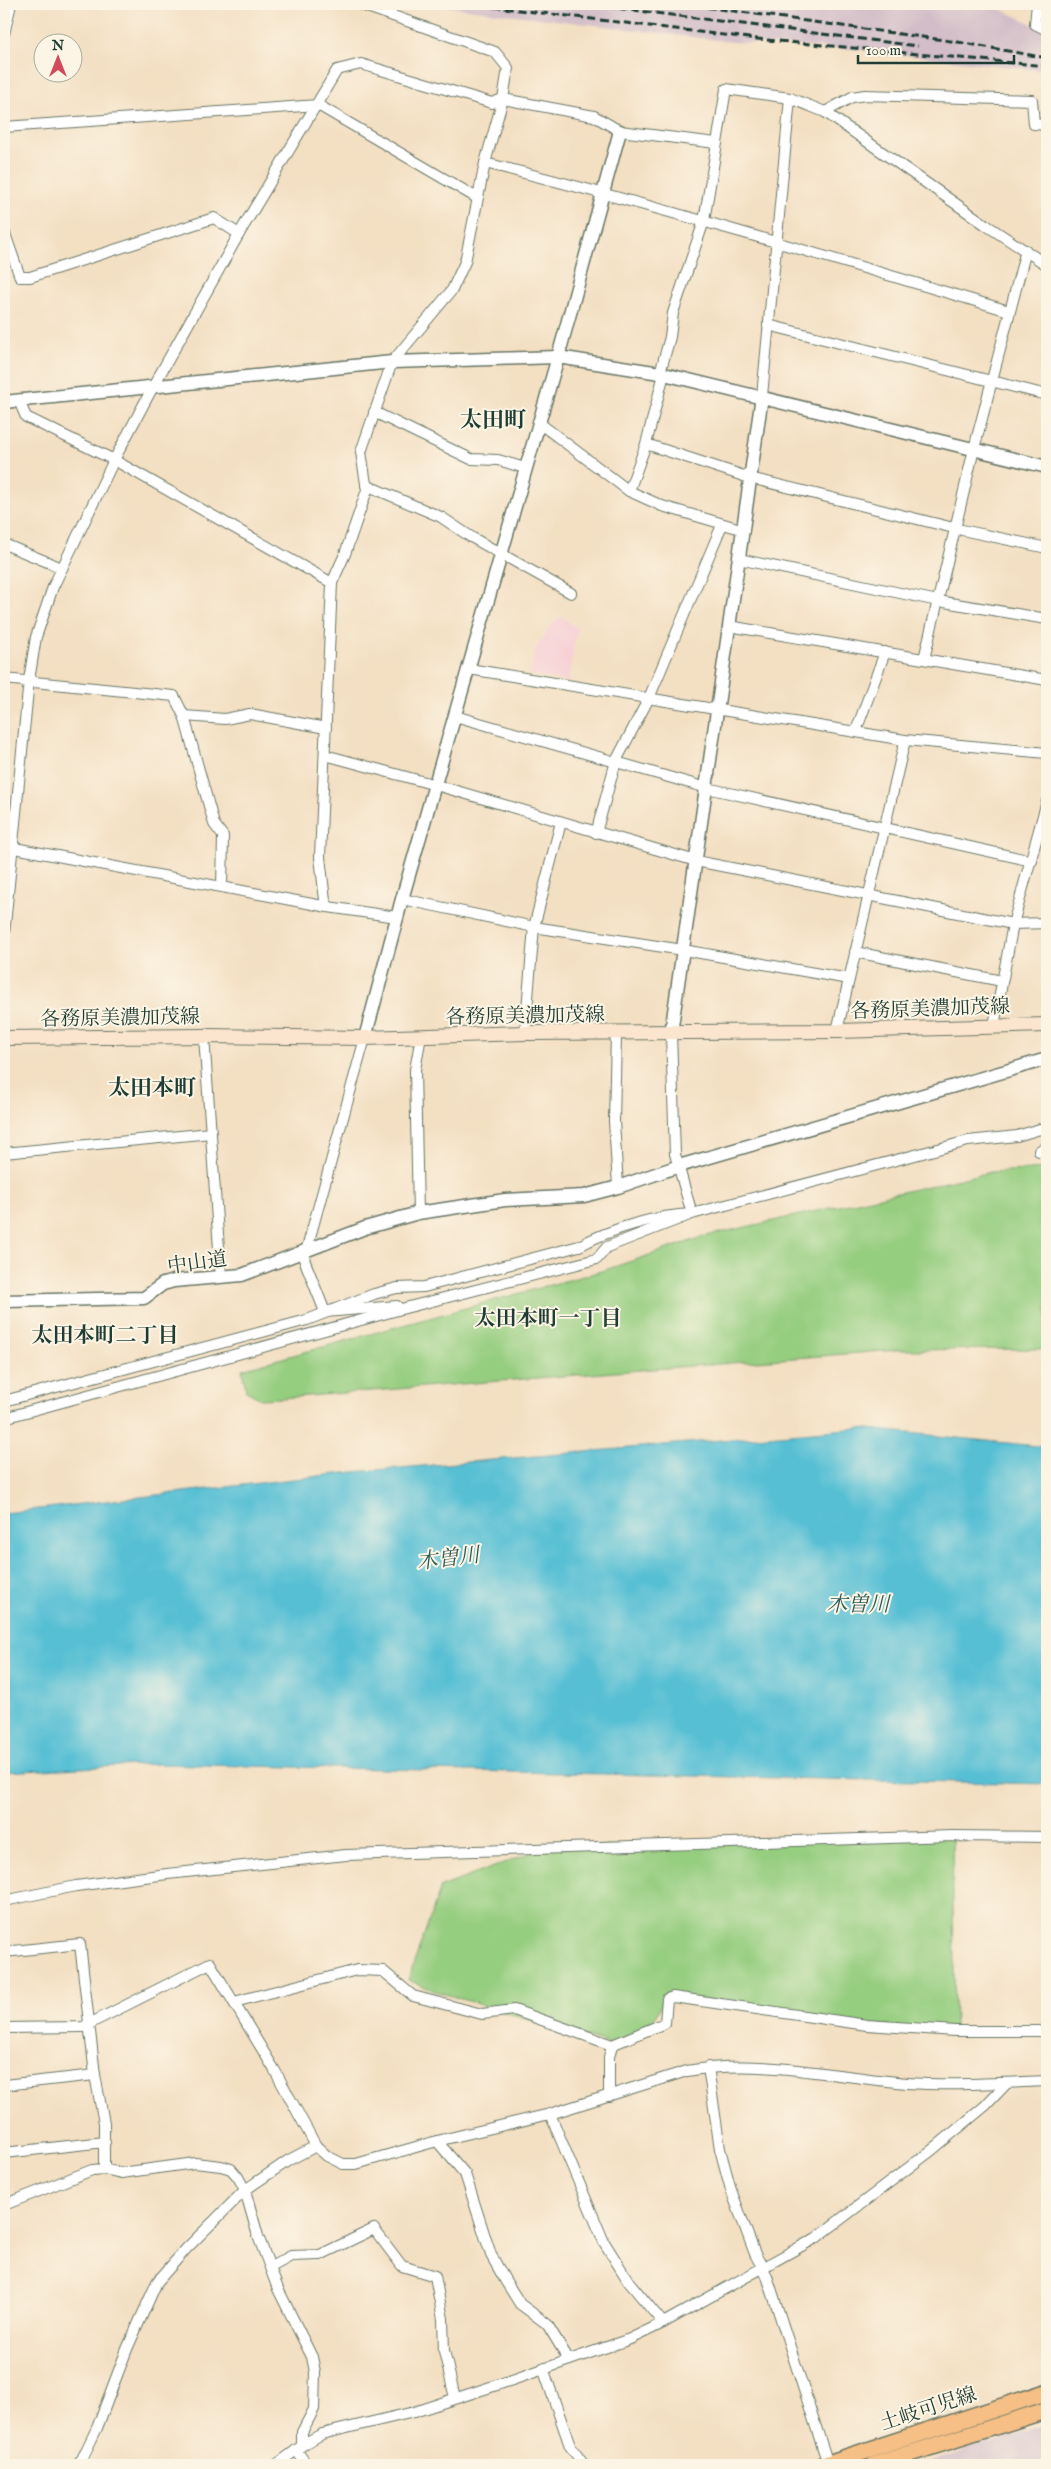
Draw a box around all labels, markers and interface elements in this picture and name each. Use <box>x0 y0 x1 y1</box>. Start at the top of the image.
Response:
north arrow <box>32 32 82 82</box>
scale bar <box>858 32 1015 64</box>
text: N <box>51 37 64 55</box>
text: 100 m <box>866 41 902 60</box>
district label: 太田町 <box>460 407 526 435</box>
street label: 各務原美濃加茂線 <box>850 994 1010 1025</box>
street label: 各務原美濃加茂線 <box>445 1003 605 1030</box>
street label: 各務原美濃加茂線 <box>40 1005 200 1032</box>
district label: 太田本町 <box>108 1075 196 1103</box>
street label: 中山道 <box>166 1247 229 1280</box>
district label: 太田本町一丁目 <box>475 1306 622 1333</box>
district label: 太田本町二丁目 <box>32 1323 179 1350</box>
water label: 木曽川 <box>415 1542 483 1577</box>
water label: 木曽川 <box>827 1592 891 1619</box>
street label: 土岐可児線 <box>877 2382 980 2437</box>

